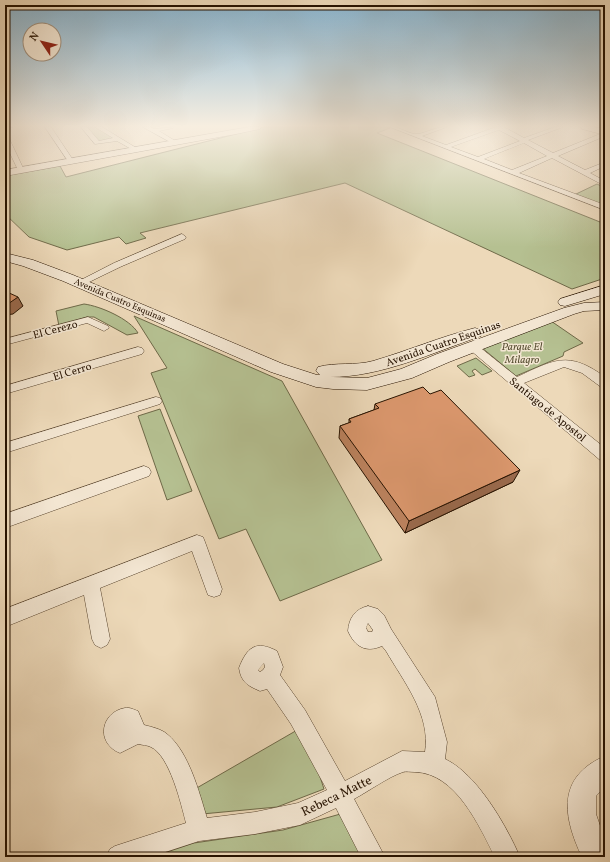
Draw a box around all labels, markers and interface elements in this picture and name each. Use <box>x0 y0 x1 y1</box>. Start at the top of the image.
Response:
north arrow <box>22 22 62 62</box>
text: N <box>27 30 43 45</box>
street label: Avenida Cuatro Esquinas <box>72 275 168 326</box>
street label: El Cerezo <box>31 317 80 344</box>
street label: Avenida Cuatro Esquinas <box>384 318 503 371</box>
park label: Parque El Milagro <box>501 340 543 368</box>
street label: El Cerro <box>51 359 94 385</box>
street label: Santiago de Apostol <box>505 374 589 446</box>
street label: Rebeca Matte <box>299 772 375 822</box>

